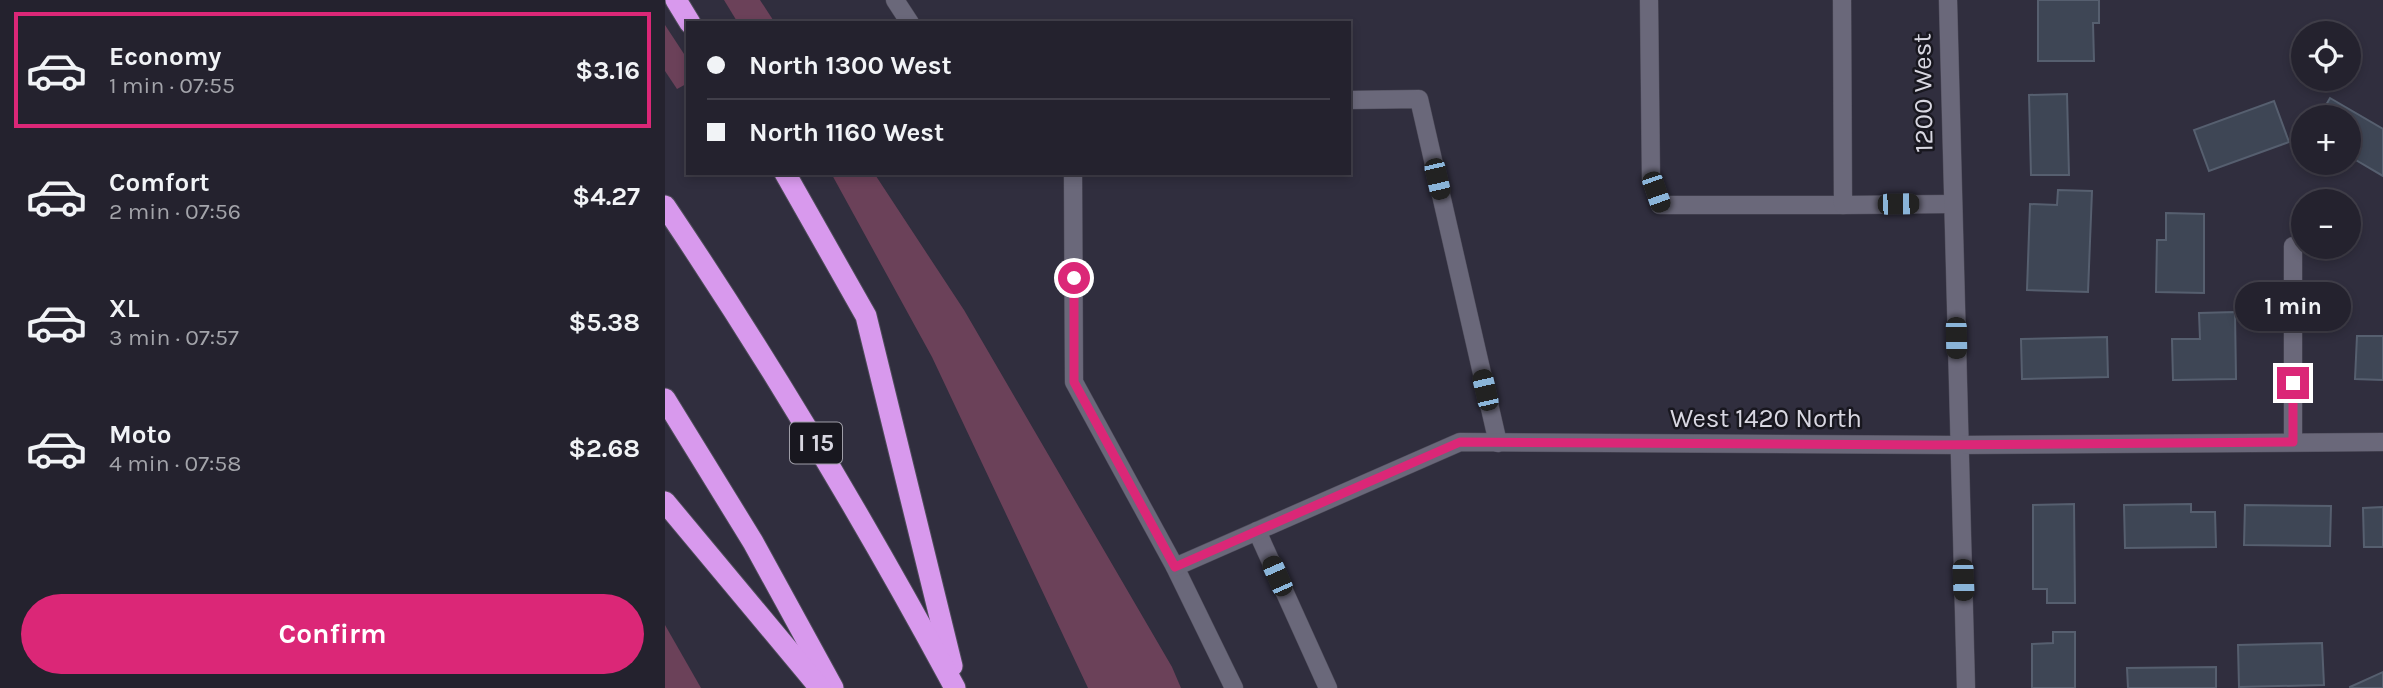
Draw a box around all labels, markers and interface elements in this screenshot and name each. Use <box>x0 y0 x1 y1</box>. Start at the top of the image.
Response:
map controls <box>2291 21 2361 259</box>
button: locate <box>2291 21 2361 91</box>
street label: 1200 West <box>1906 33 1940 153</box>
icon: car <box>25 39 88 102</box>
text: Economy <box>109 41 221 72</box>
text: North 1300 West <box>749 50 952 81</box>
text: $3.16 <box>575 55 640 86</box>
text: 1 min · 07:55 <box>109 72 235 99</box>
button: + <box>2291 105 2361 175</box>
text: North 1160 West <box>749 117 944 148</box>
car <box>1423 156 1452 202</box>
icon: car <box>25 165 88 228</box>
text: Comfort <box>109 167 210 198</box>
car <box>1640 169 1673 215</box>
text: $4.27 <box>572 181 640 212</box>
button: − <box>2291 189 2361 259</box>
car <box>1877 193 1920 215</box>
text: 2 min · 07:56 <box>109 198 241 225</box>
route start <box>1058 262 1090 294</box>
callout: 1 min <box>2235 282 2351 330</box>
icon: car <box>25 291 88 354</box>
text: XL <box>109 293 140 324</box>
text: 1 min <box>2264 293 2322 320</box>
text: $5.38 <box>568 307 640 338</box>
car <box>1946 317 1967 359</box>
text: 3 min · 07:57 <box>109 324 239 351</box>
car <box>1471 367 1500 413</box>
route end <box>2277 367 2309 399</box>
street label: West 1420 North <box>1670 403 1862 434</box>
icon: car <box>25 417 88 480</box>
text: Moto <box>109 419 171 450</box>
road number: I 15 <box>790 422 842 463</box>
text: $2.68 <box>568 433 640 464</box>
text: 4 min · 07:58 <box>109 450 241 477</box>
car <box>1259 553 1296 599</box>
car <box>1952 559 1975 601</box>
button: Confirm <box>21 594 644 674</box>

